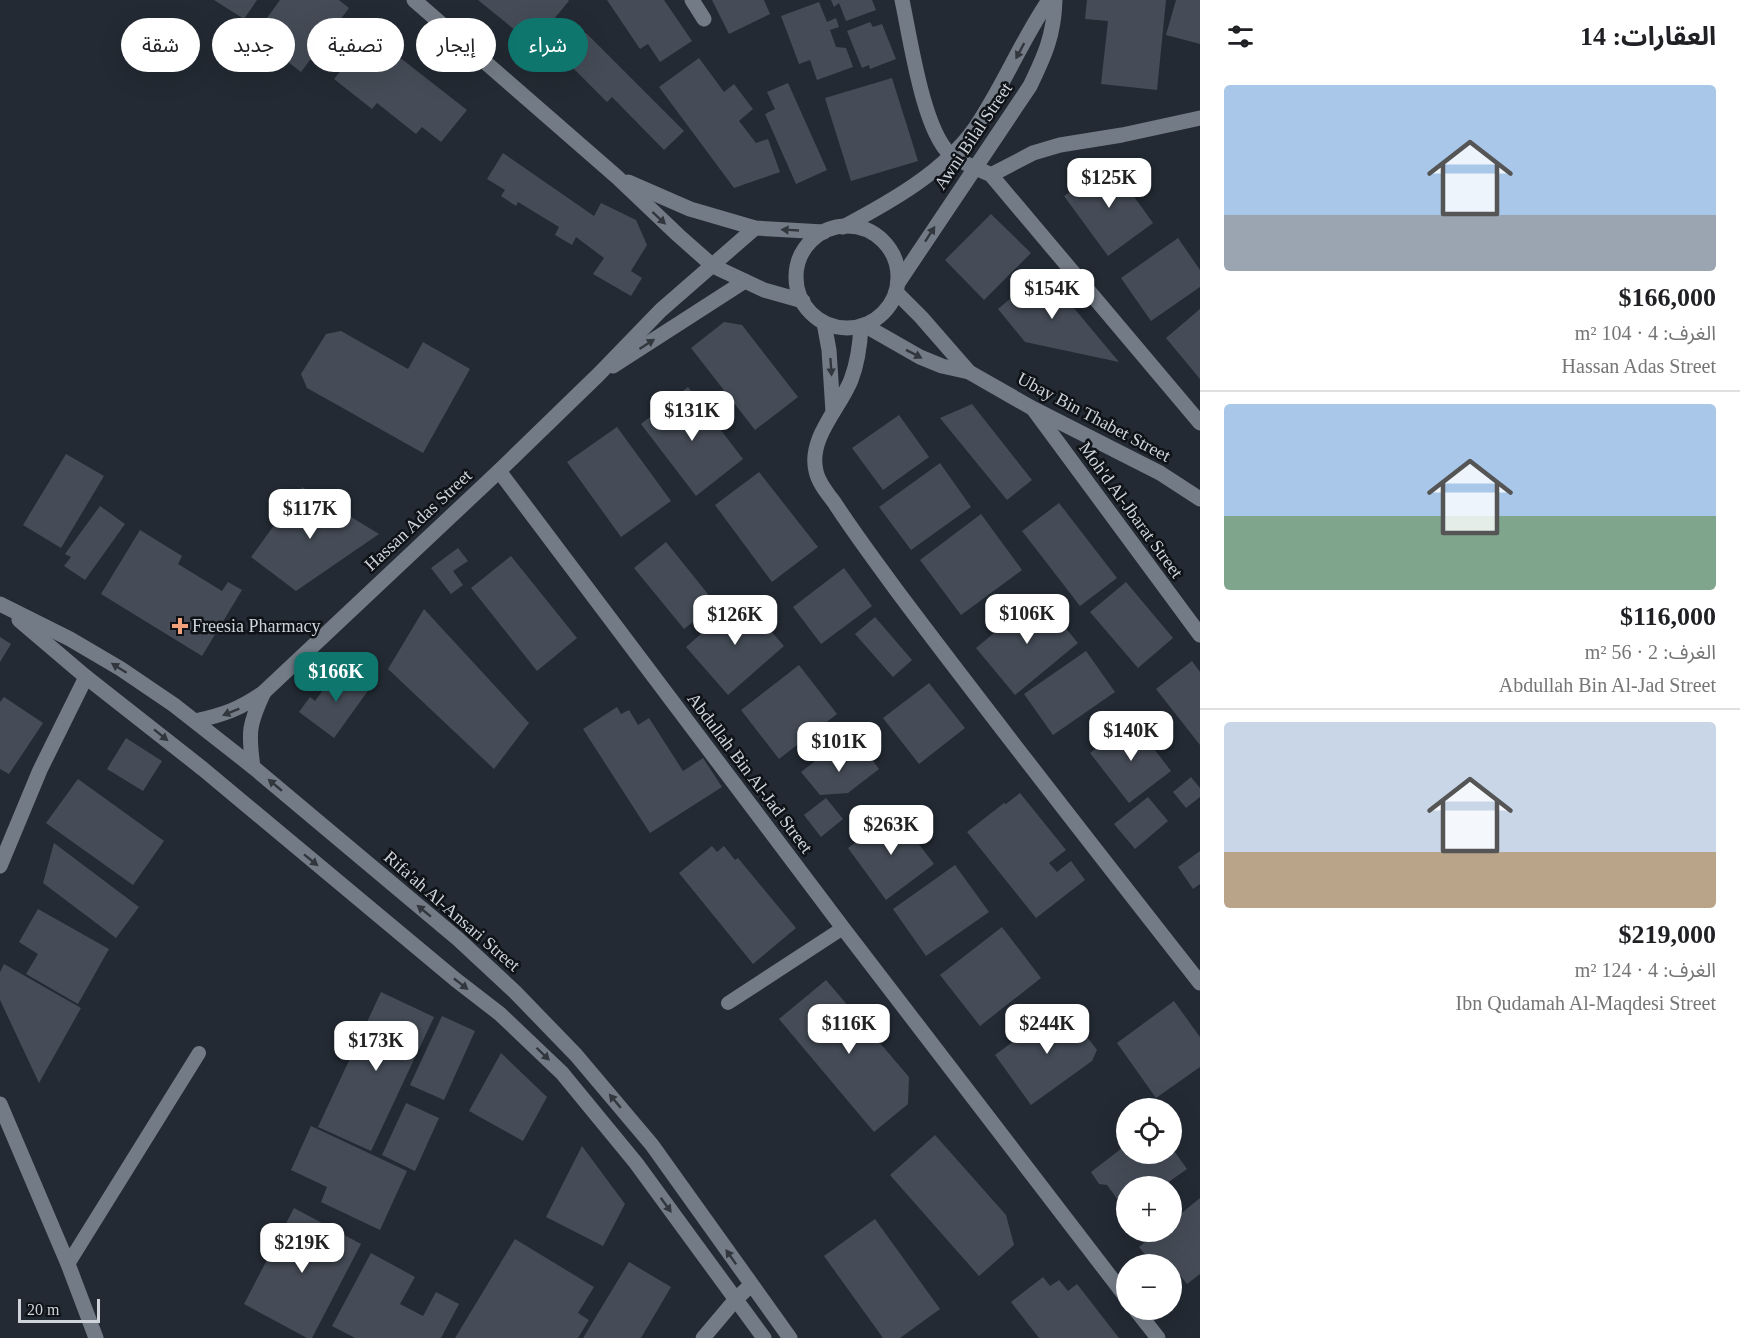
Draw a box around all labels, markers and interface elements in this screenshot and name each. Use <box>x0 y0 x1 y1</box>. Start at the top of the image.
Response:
chip: شقة <box>121 18 200 72</box>
chip: جديد <box>212 18 295 72</box>
chip: تصفية <box>307 18 404 72</box>
chip: إيجار <box>416 18 496 72</box>
chip: شراء <box>508 18 588 72</box>
icon: filters <box>1224 20 1257 53</box>
text: العقارات: 14 <box>1580 22 1716 51</box>
one-way arrow <box>1015 43 1025 60</box>
street label: Awni Bilal Street <box>930 79 1016 193</box>
icon: home <box>1416 124 1524 232</box>
pin: $125K <box>1067 158 1151 209</box>
text: $125K <box>1081 166 1137 188</box>
one-way arrow <box>651 211 666 224</box>
one-way arrow <box>780 226 799 235</box>
one-way arrow <box>924 227 936 243</box>
pin: $154K <box>1010 269 1094 320</box>
text: $154K <box>1024 277 1080 299</box>
text: $166,000 <box>1619 283 1716 312</box>
text: الغرف: 4 · 104 m² <box>1575 322 1716 344</box>
one-way arrow <box>639 339 655 350</box>
one-way arrow <box>906 349 923 359</box>
text: Hassan Adas Street <box>1562 355 1716 377</box>
one-way arrow <box>826 358 835 377</box>
street label: Ubay Bin Thabet Street <box>1014 368 1174 466</box>
pin: $131K <box>650 391 734 442</box>
text: $131K <box>664 399 720 421</box>
street label: Moh'd Al-Jbarat Street <box>1075 438 1187 582</box>
icon: home <box>1416 443 1524 551</box>
street label: Hassan Adas Street <box>360 465 476 575</box>
pin: $117K <box>268 489 352 540</box>
text: $117K <box>283 497 337 519</box>
pin: $106K <box>985 594 1069 645</box>
pin: $126K <box>693 595 777 646</box>
text: $106K <box>999 602 1055 624</box>
text: $116,000 <box>1620 602 1716 631</box>
text: $126K <box>707 603 763 625</box>
place label: Freesia Pharmacy <box>192 616 320 636</box>
marker: Freesia Pharmacy <box>173 619 187 633</box>
text: الغرف: 2 · 56 m² <box>1585 641 1716 663</box>
pin: $166K <box>294 652 378 703</box>
text: $166K <box>308 660 364 682</box>
one-way arrow <box>111 663 127 674</box>
text: Abdullah Bin Al-Jad Street <box>1499 674 1716 696</box>
street label: Abdullah Bin Al-Jad Street <box>683 689 817 857</box>
one-way arrow <box>222 707 240 717</box>
pin: $140K <box>1089 711 1173 762</box>
text: $140K <box>1103 719 1159 741</box>
pin: $101K <box>797 722 881 773</box>
one-way arrow <box>153 729 168 741</box>
text: $101K <box>811 730 867 752</box>
icon: home <box>1416 761 1524 869</box>
one-way arrow <box>268 779 283 792</box>
pin: $263K <box>849 805 933 856</box>
text: $263K <box>863 813 919 835</box>
street label: Rifa'ah Al-Ansari Street <box>380 847 524 975</box>
one-way arrow <box>303 853 318 866</box>
one-way arrow <box>416 904 432 917</box>
text: $219,000 <box>1619 920 1716 949</box>
text: الغرف: 4 · 124 m² <box>1575 959 1716 981</box>
one-way arrow <box>453 977 469 990</box>
text: Ibn Qudamah Al-Maqdesi Street <box>1456 992 1716 1014</box>
pin: $116K <box>807 1004 891 1055</box>
pin: $244K <box>1005 1004 1089 1055</box>
text: $116K <box>822 1012 876 1034</box>
text: $244K <box>1019 1012 1075 1034</box>
pin: $173K <box>334 1021 418 1072</box>
text: $173K <box>348 1029 404 1051</box>
one-way arrow <box>535 1047 550 1061</box>
one-way arrow <box>608 1093 621 1109</box>
map controls <box>1116 1098 1182 1320</box>
button: locate <box>1116 1098 1182 1164</box>
button: + <box>1116 1176 1182 1242</box>
one-way arrow <box>660 1196 672 1212</box>
pin: $219K <box>260 1223 344 1274</box>
text: $219K <box>274 1231 330 1253</box>
one-way arrow <box>725 1249 737 1265</box>
button: − <box>1116 1254 1182 1320</box>
scale bar <box>18 1296 100 1324</box>
text: 20 m <box>27 1301 59 1318</box>

